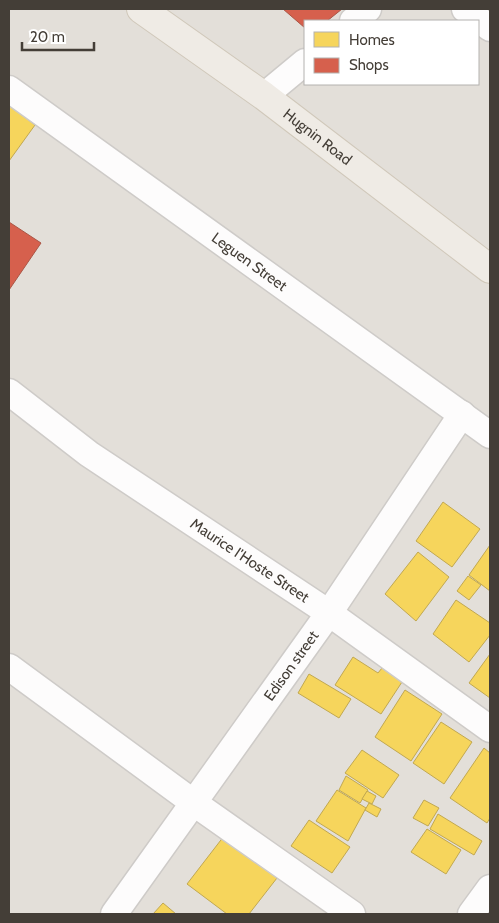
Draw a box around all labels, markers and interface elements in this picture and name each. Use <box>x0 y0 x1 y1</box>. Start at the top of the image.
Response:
scale bar <box>22 20 95 52</box>
legend <box>304 20 479 85</box>
text: 20 m <box>30 28 65 46</box>
text: Homes <box>349 31 395 49</box>
text: Shops <box>349 56 389 74</box>
street label: Hugnin Road <box>280 105 355 169</box>
street label: Leguen Street <box>208 229 290 295</box>
street label: Maurice I'Hoste Street <box>187 515 313 606</box>
street label: Edison street <box>260 627 322 704</box>

